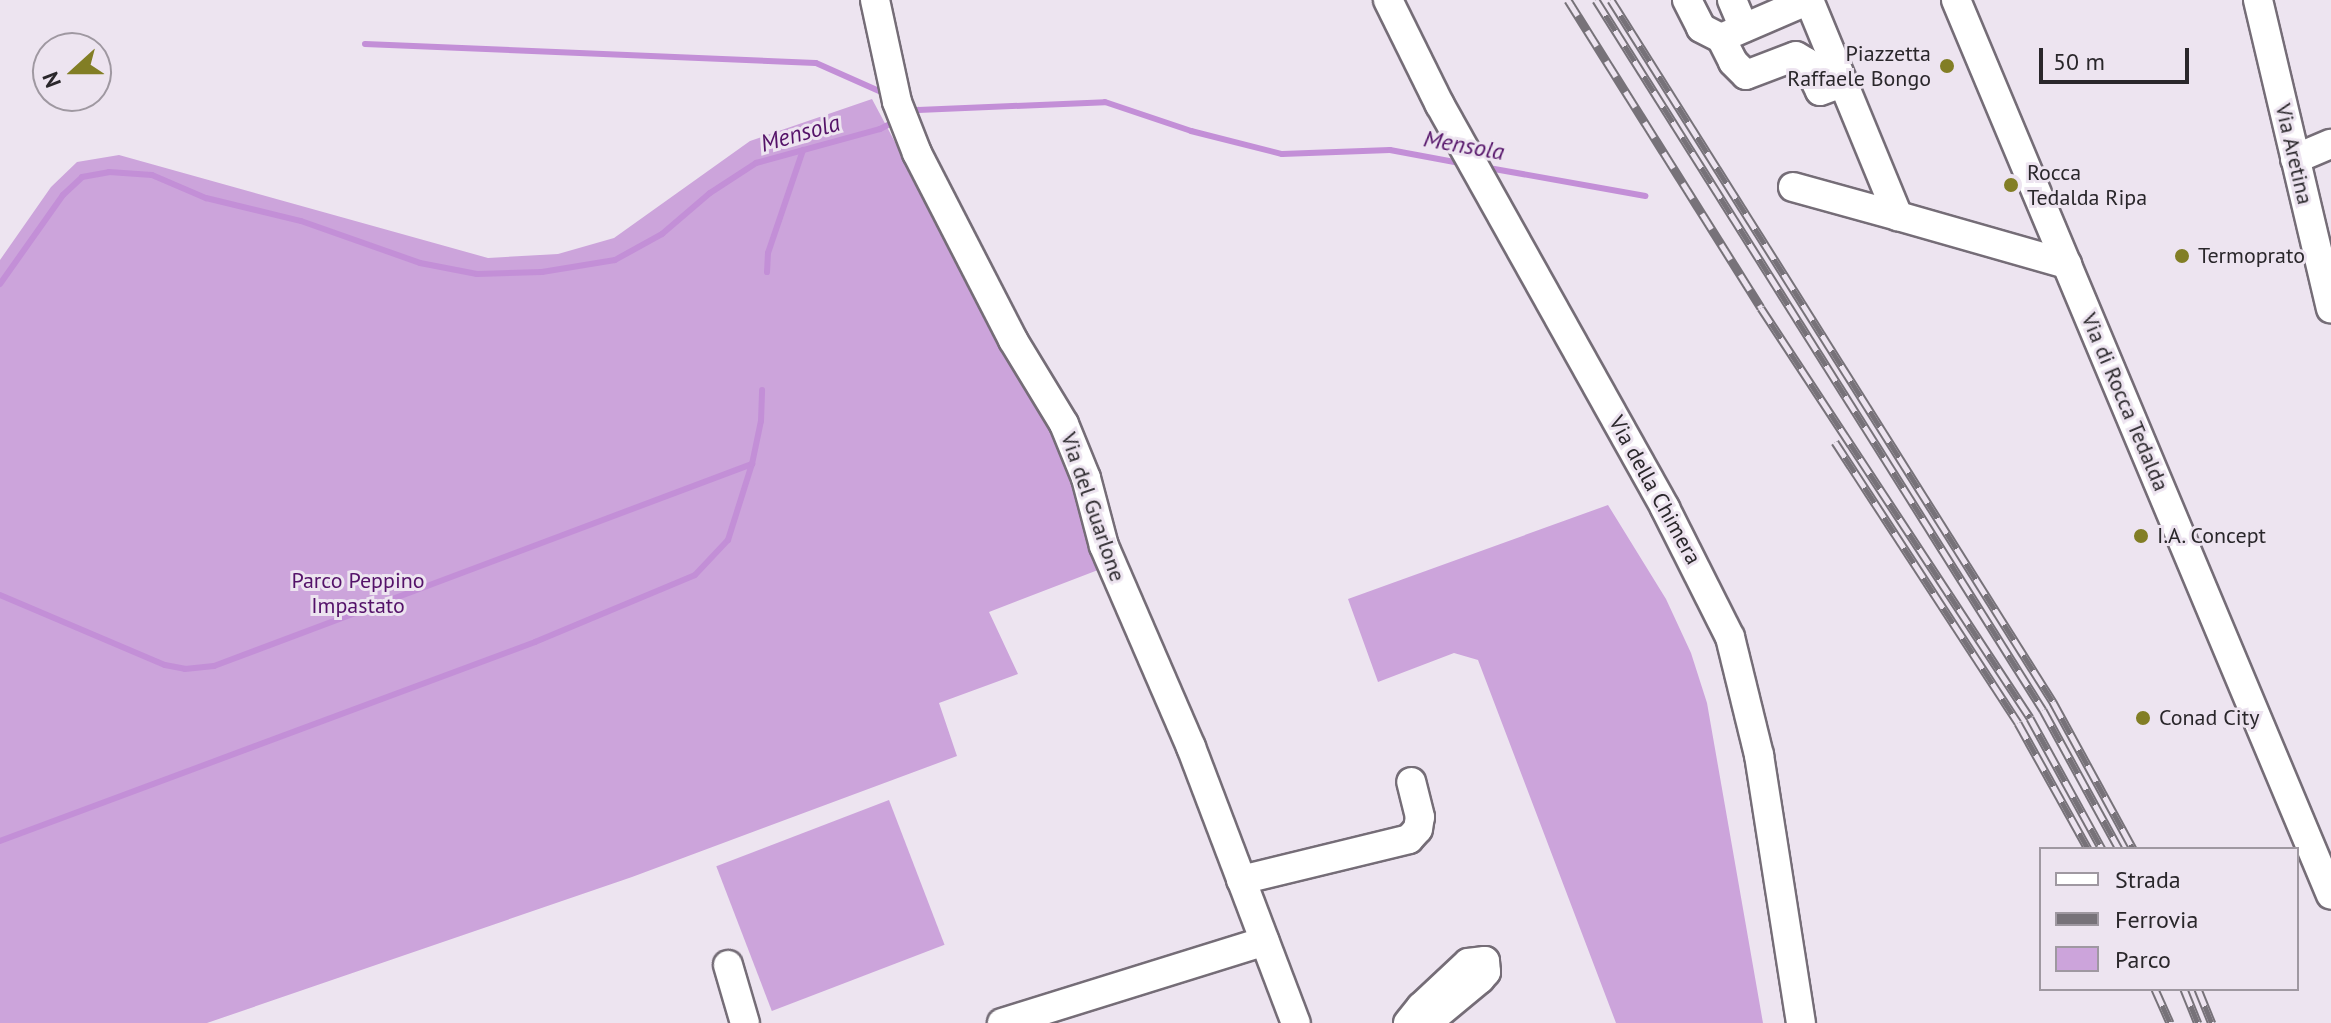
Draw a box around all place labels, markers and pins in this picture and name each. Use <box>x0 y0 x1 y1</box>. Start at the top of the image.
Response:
place label: Piazzetta Raffaele Bongo <box>1787 40 1931 92</box>
marker: Piazzetta Raffaele Bongo <box>1938 57 1956 75</box>
place label: Rocca Tedalda Ripa <box>2027 159 2147 210</box>
marker: Rocca Tedalda Ripa <box>2002 176 2020 194</box>
place label: Termoprato <box>2198 243 2305 269</box>
marker: Termoprato <box>2173 247 2191 265</box>
place label: I.A. Concept <box>2157 523 2268 549</box>
marker: I.A. Concept <box>2132 527 2150 545</box>
place label: Conad City <box>2159 705 2259 731</box>
marker: Conad City <box>2134 709 2152 727</box>

